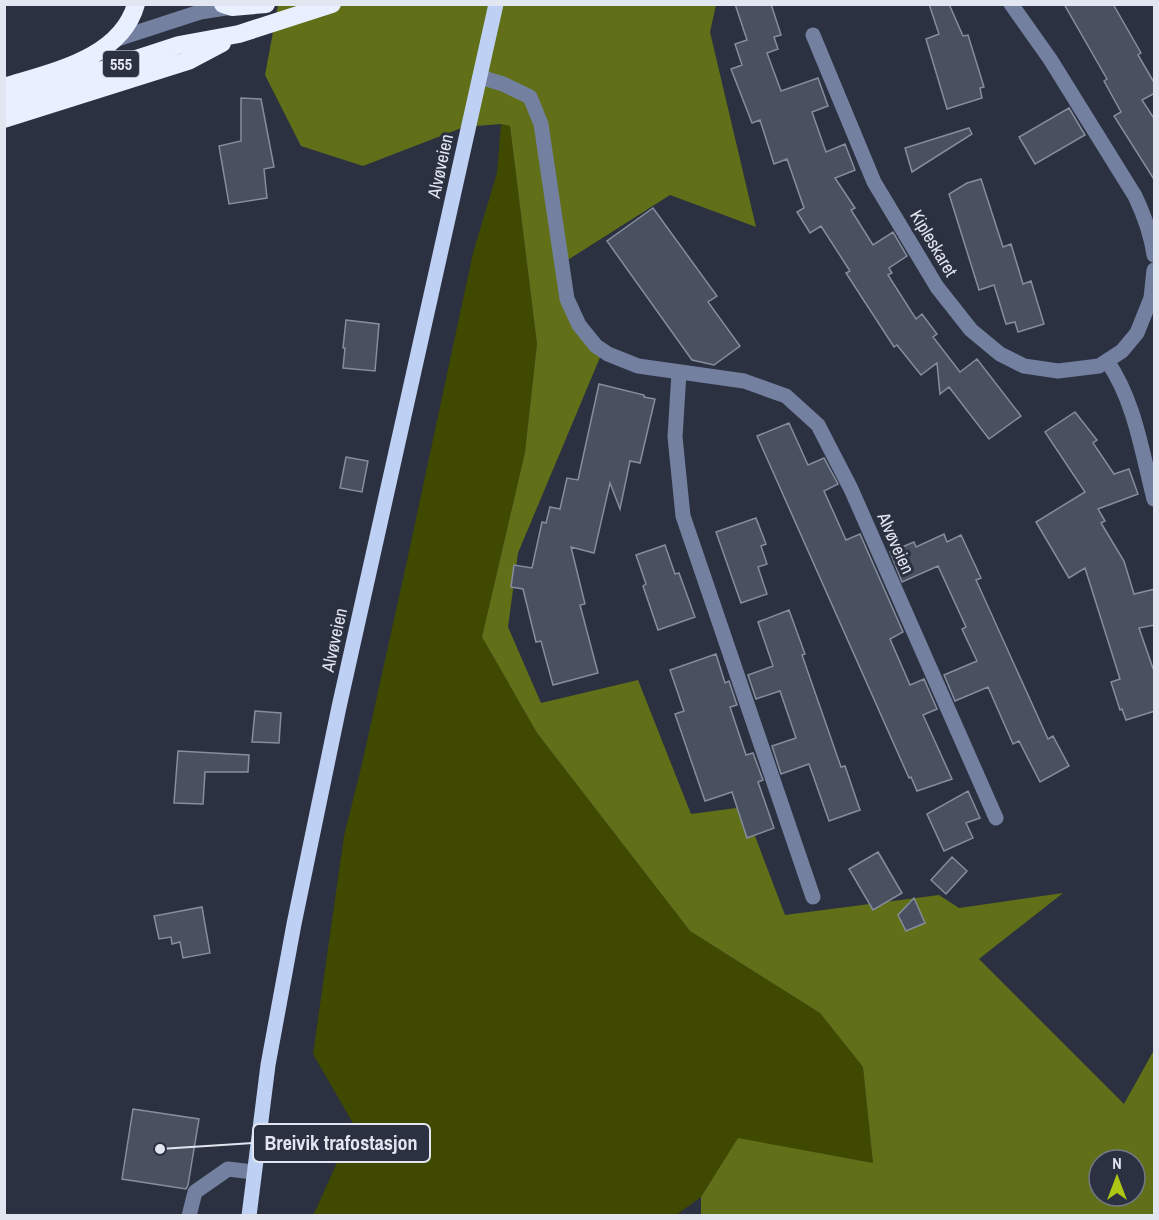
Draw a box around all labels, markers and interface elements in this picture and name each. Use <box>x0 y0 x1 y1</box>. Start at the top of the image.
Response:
road number: 555 <box>103 51 139 77</box>
street label: Alvøveien <box>421 132 459 201</box>
street label: Kipleskaret <box>904 205 964 281</box>
street label: Alvøveien <box>871 507 921 578</box>
street label: Alvøveien <box>315 606 353 675</box>
callout: Breivik trafostasjon <box>253 1124 430 1162</box>
text: Breivik trafostasjon <box>264 1129 418 1156</box>
north arrow <box>1087 1148 1147 1208</box>
text: N <box>1112 1152 1122 1174</box>

